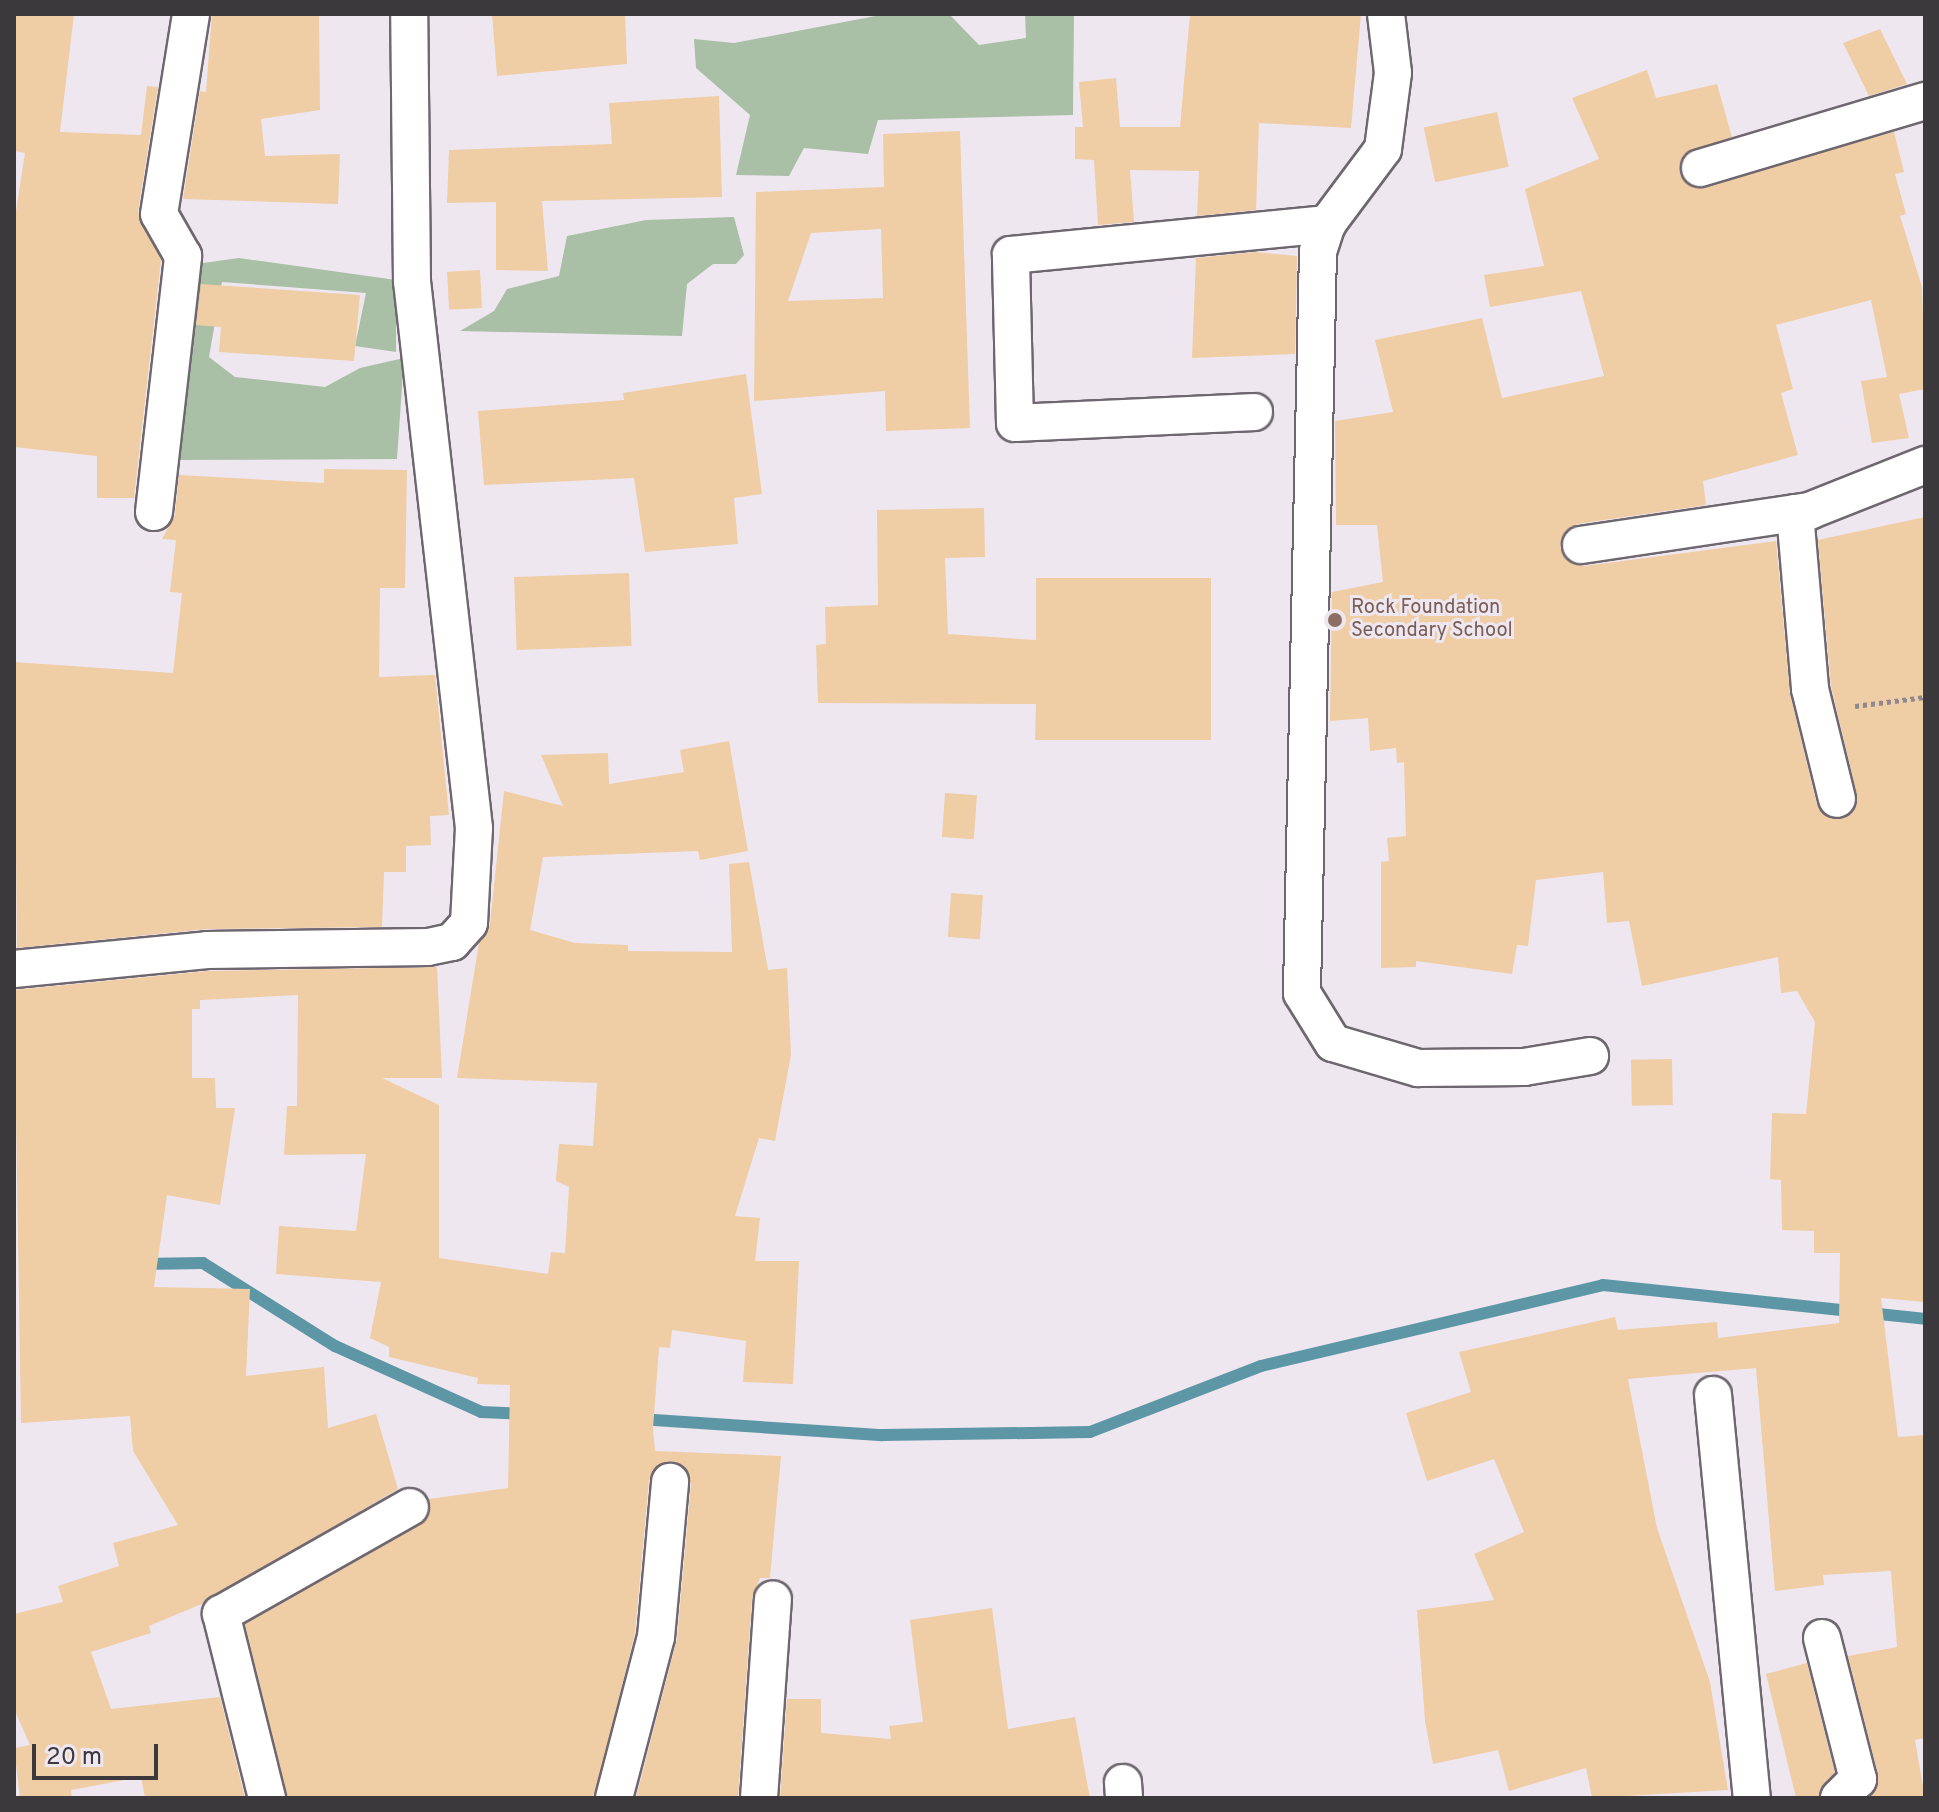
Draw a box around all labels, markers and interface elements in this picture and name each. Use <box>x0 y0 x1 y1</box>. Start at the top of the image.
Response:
place label: Rock Foundation Secondary School <box>1351 596 1513 643</box>
marker: Rock Foundation Secondary School <box>1326 611 1344 629</box>
scale bar <box>36 1728 162 1778</box>
text: 20 m <box>46 1743 102 1773</box>

